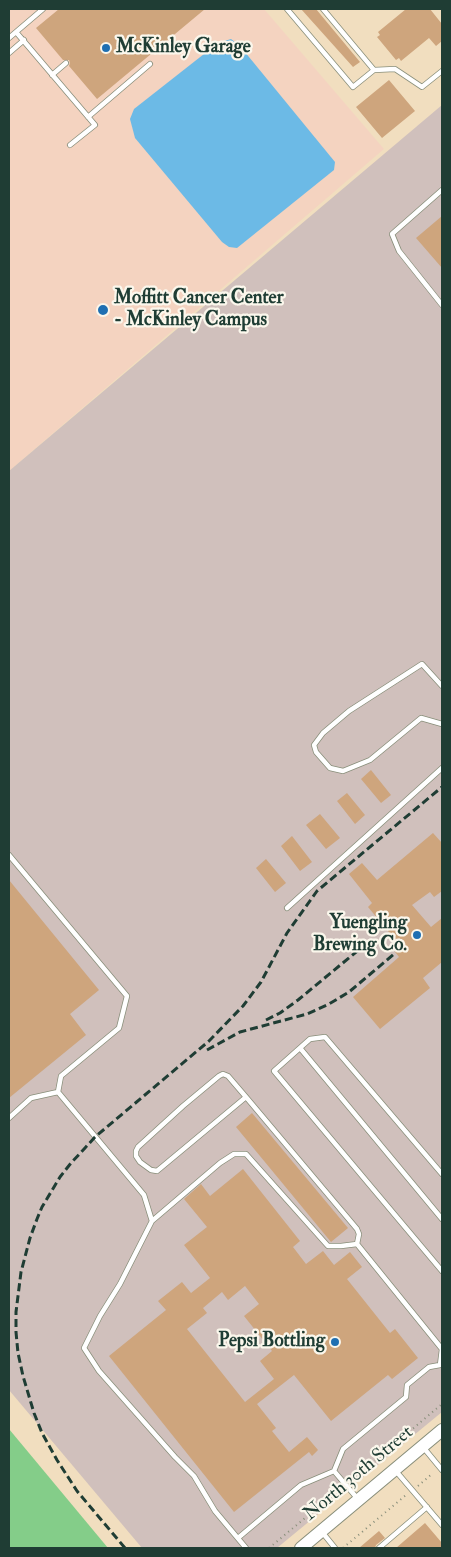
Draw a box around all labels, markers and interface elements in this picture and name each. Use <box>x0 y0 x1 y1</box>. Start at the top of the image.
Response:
place label: McKinley Garage <box>116 37 251 59</box>
marker: McKinley Garage <box>100 42 112 54</box>
place label: Moffitt Cancer Center - McKinley Campus <box>114 288 284 332</box>
marker: Moffitt Cancer Center - McKinley Campus <box>96 303 110 317</box>
place label: Yuengling Brewing Co. <box>313 913 407 957</box>
marker: Yuengling Brewing Co. <box>411 929 423 941</box>
place label: Pepsi Bottling <box>218 1331 325 1353</box>
marker: Pepsi Bottling <box>329 1336 341 1348</box>
street label: North 30th Street <box>300 1422 418 1526</box>

